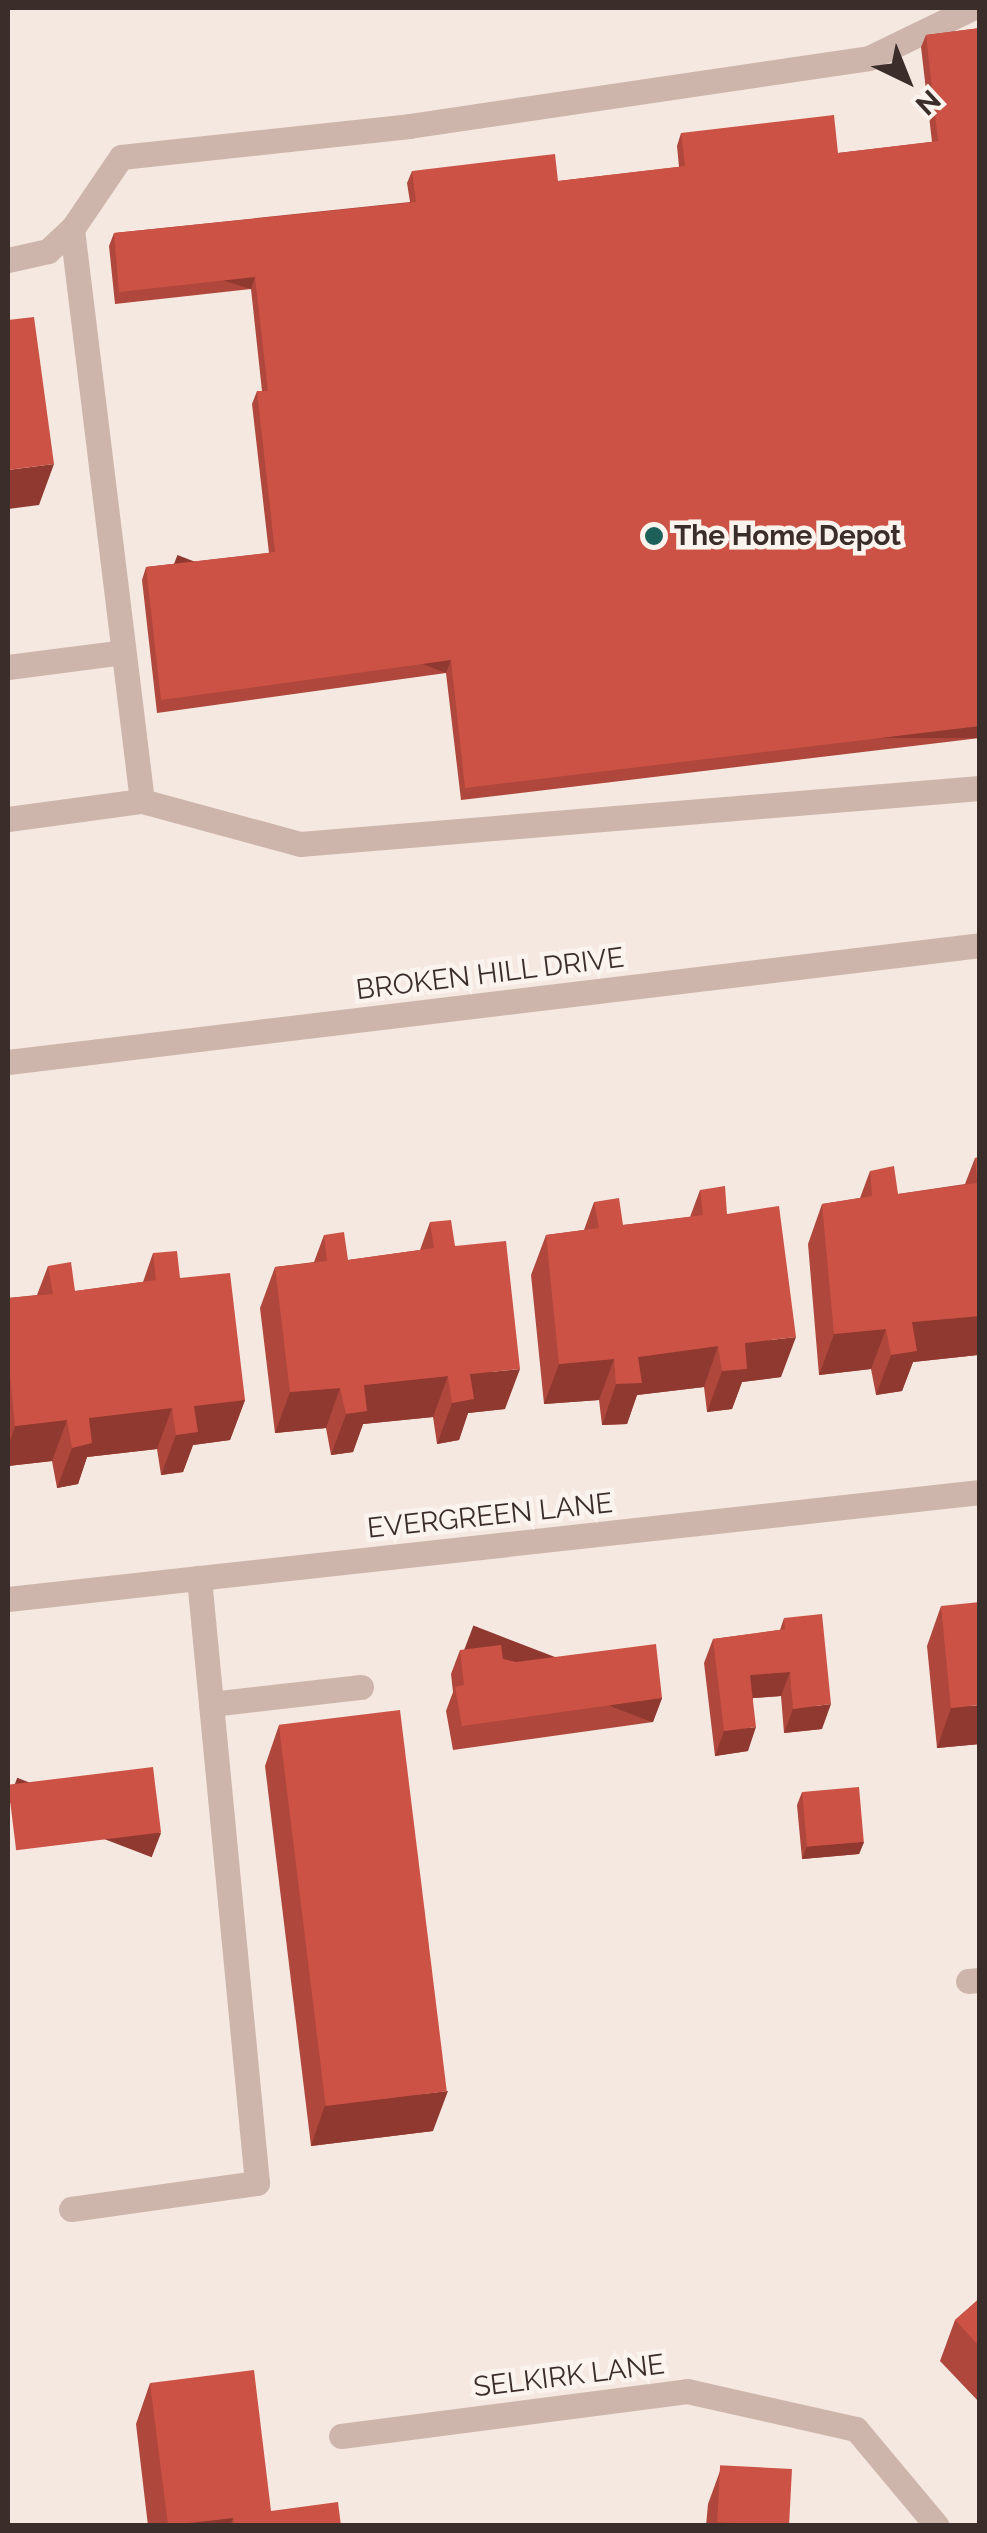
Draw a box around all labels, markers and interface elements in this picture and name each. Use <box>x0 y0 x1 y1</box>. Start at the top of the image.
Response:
north arrow <box>857 30 957 130</box>
text: N <box>909 83 947 122</box>
place label: The Home Depot <box>674 519 901 553</box>
marker: The Home Depot <box>643 525 665 547</box>
street label: BROKEN HILL DRIVE <box>354 941 626 1007</box>
street label: EVERGREEN LANE <box>366 1486 614 1546</box>
street label: SELKIRK LANE <box>471 2348 667 2404</box>

